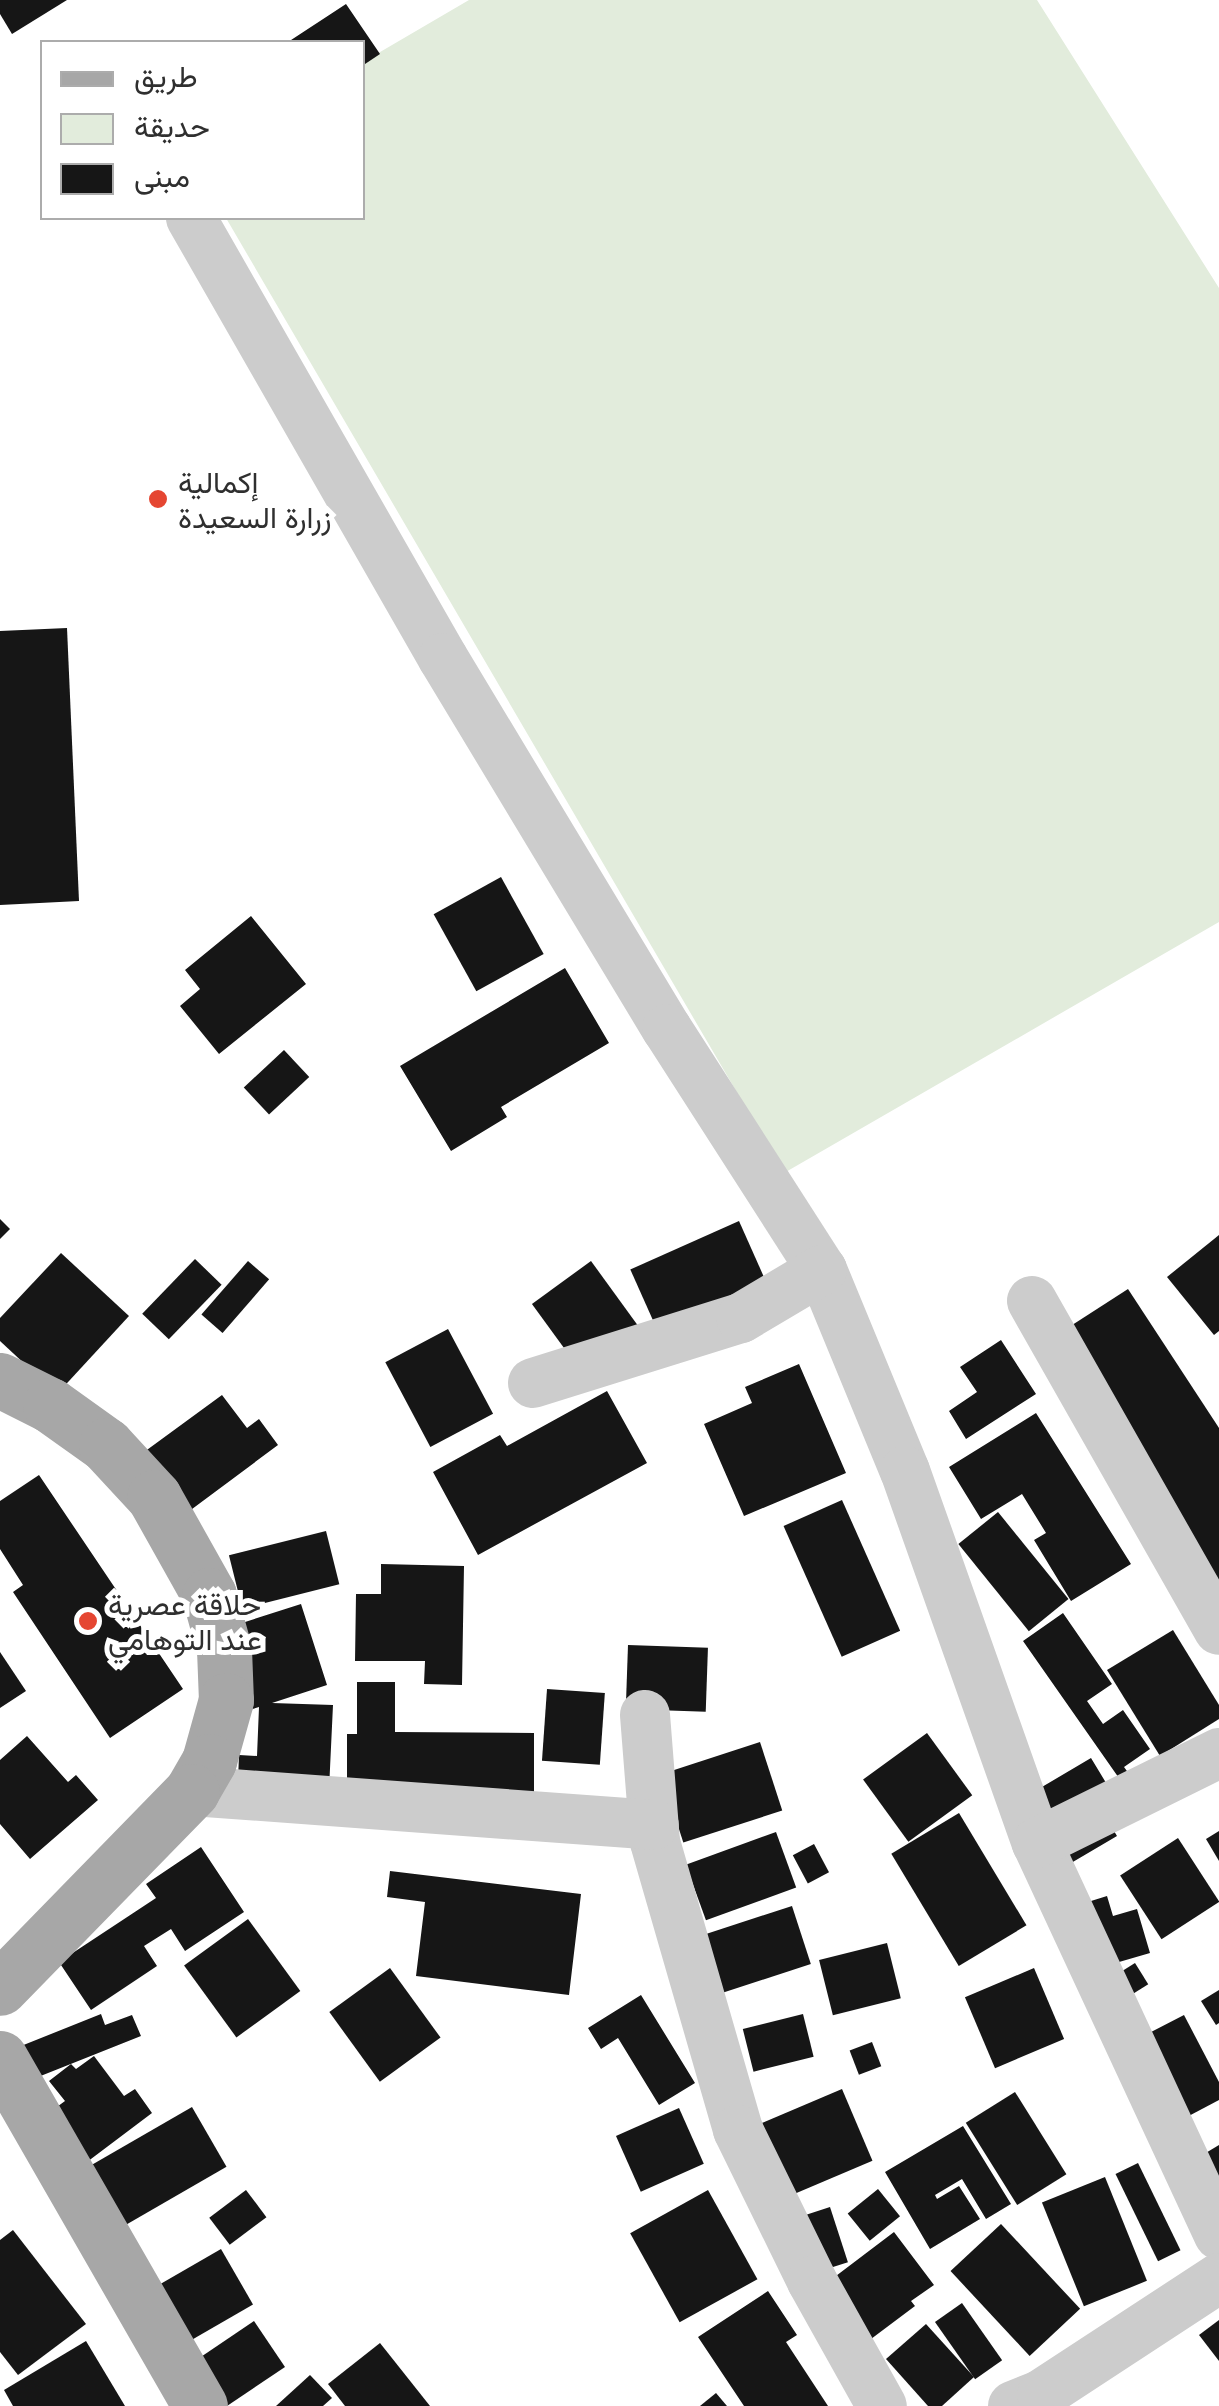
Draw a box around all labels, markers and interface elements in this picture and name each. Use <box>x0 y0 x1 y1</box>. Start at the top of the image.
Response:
legend <box>40 40 365 220</box>
text: طريق <box>134 55 198 96</box>
text: حديقة <box>134 105 210 146</box>
text: مبنى <box>134 155 190 196</box>
place label: إكمالية زرارة السعيدة <box>178 464 332 534</box>
marker: إكمالية زرارة السعيدة <box>147 488 169 510</box>
place label: حلاقة عصرية عند التوهامي <box>108 1586 262 1656</box>
marker: حلاقة عصرية عند التوهامي <box>77 1610 99 1632</box>

